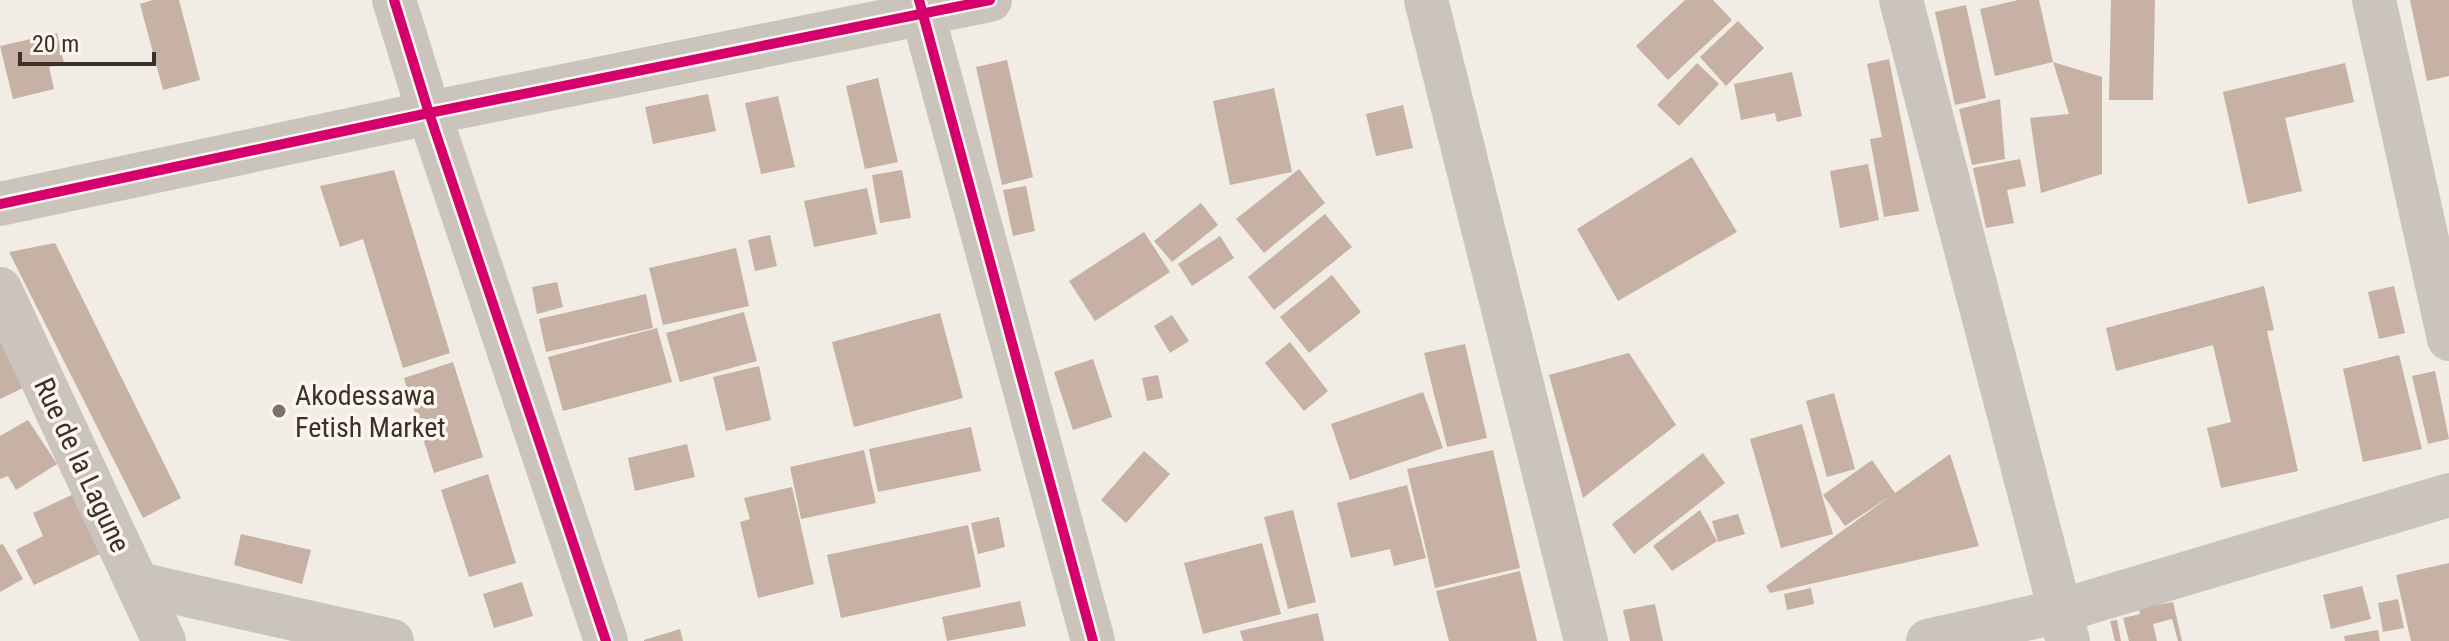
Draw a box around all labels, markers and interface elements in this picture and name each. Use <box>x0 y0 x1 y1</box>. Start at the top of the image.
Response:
scale bar <box>20 16 154 66</box>
text: 20 m <box>32 30 79 58</box>
street label: Rue de la Lagune <box>27 373 137 557</box>
place label: Akodessawa Fetish Market <box>295 379 446 444</box>
marker: Akodessawa Fetish Market <box>270 402 288 420</box>

